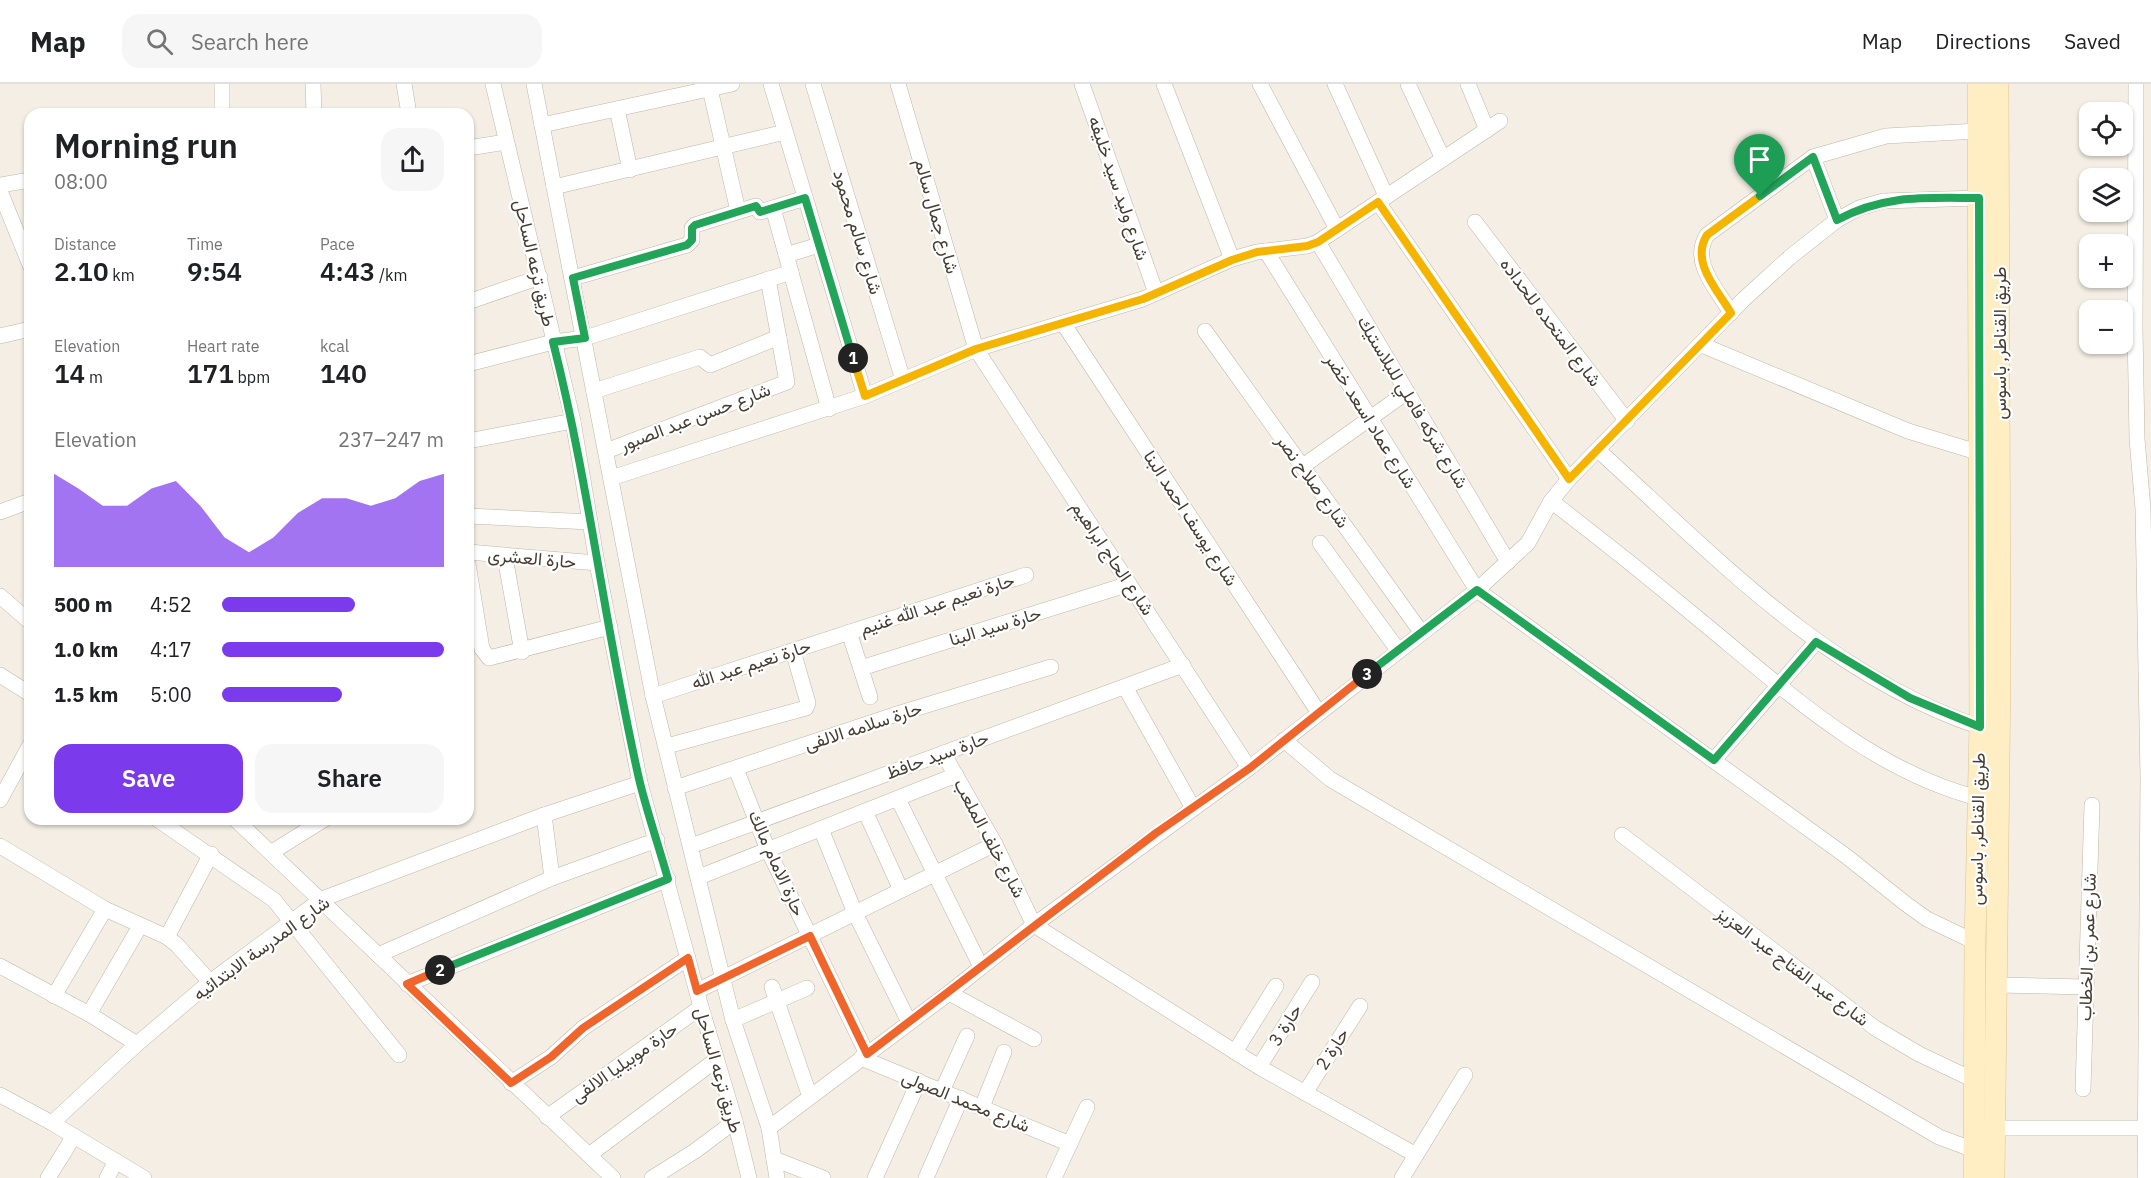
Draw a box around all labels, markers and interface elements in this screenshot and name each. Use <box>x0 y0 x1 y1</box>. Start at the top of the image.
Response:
search box <box>122 14 542 68</box>
text: Map <box>30 23 86 60</box>
icon: search <box>143 25 176 58</box>
text: Search here <box>191 27 309 56</box>
text: Map <box>1862 27 1902 55</box>
text: Directions <box>1935 27 2031 55</box>
text: Saved <box>2064 27 2121 55</box>
map controls <box>2079 102 2133 354</box>
button: locate <box>2079 102 2133 156</box>
street label: شارع وليد سيد خليفه <box>1083 113 1154 264</box>
text: Morning run <box>54 124 238 167</box>
button: share <box>381 128 444 191</box>
pin <box>1734 134 1785 196</box>
icon: arrive <box>1743 143 1776 176</box>
street label: شارع جمال سالم <box>909 156 964 277</box>
street label: شارع سالم محمود <box>827 167 888 297</box>
text: 08:00 <box>54 168 108 195</box>
button: layers <box>2079 168 2133 222</box>
street label: طريق ترعه الساحل <box>509 197 561 329</box>
text: Distance <box>54 234 116 254</box>
text: Time <box>187 234 223 254</box>
text: Pace <box>320 234 355 254</box>
button: + <box>2079 234 2133 288</box>
street label: شارع المتحده للحداده <box>1494 253 1607 391</box>
text: 2.10 <box>54 254 109 288</box>
text: 9:54 <box>187 254 242 288</box>
text: 4:43 <box>320 254 375 288</box>
text: km <box>109 265 135 285</box>
text: /km <box>375 265 407 285</box>
street label: طريق القناطر, باسوس <box>1988 267 2011 419</box>
button: − <box>2079 300 2133 354</box>
street label: شارع شركه فاملي للبلاستيك <box>1349 312 1474 495</box>
text: Elevation <box>54 336 120 356</box>
text: Heart rate <box>187 336 260 356</box>
text: kcal <box>320 336 349 356</box>
pin: 1 <box>838 343 868 373</box>
text: 1 <box>848 348 858 368</box>
street label: شارع عماد اسعد خضر <box>1319 348 1422 493</box>
text: 14 <box>54 356 85 390</box>
text: 171 <box>187 356 234 390</box>
text: 140 <box>320 356 367 390</box>
text: m <box>85 367 103 387</box>
text: bpm <box>234 367 270 387</box>
street label: شارع حسن عبد الصبور <box>615 378 774 458</box>
text: Elevation <box>54 426 137 453</box>
text: 237–247 m <box>338 426 444 453</box>
street label: شارع صلاح نصر <box>1270 429 1355 533</box>
street label: شارع يوسف احمد البنا <box>1138 446 1243 591</box>
street label: شارع الحاج ابراهيم <box>1065 496 1160 620</box>
street label: حارة العشرى <box>487 543 577 573</box>
street label: حارة نعيم عبد الله غنيم <box>857 568 1018 641</box>
text: 500 m <box>54 591 113 618</box>
text: 4:52 <box>150 591 192 618</box>
street label: حارة سيد البنا <box>946 601 1044 651</box>
street label: حارة نعيم عبد الله <box>689 634 814 695</box>
text: 1.0 km <box>54 636 118 663</box>
text: 4:17 <box>150 636 192 663</box>
pin: 3 <box>1352 659 1382 689</box>
text: 3 <box>1362 664 1372 684</box>
text: 1.5 km <box>54 681 118 708</box>
text: 5:00 <box>150 681 192 708</box>
street label: حارة سلامه الالفى <box>801 696 925 756</box>
street label: حارة سيد حافظ <box>883 726 991 784</box>
button: Save <box>54 744 243 813</box>
button: Share <box>255 744 444 813</box>
street label: طريق القناطر, باسوس <box>1964 752 1990 906</box>
street label: شارع خلف الملعب <box>948 774 1031 902</box>
street label: حارة الامام مالك <box>742 806 811 920</box>
street label: شارع عمر بن الخطاب <box>2073 873 2102 1021</box>
street label: شارع المدرسة الابتدائيه <box>188 891 334 1006</box>
street label: شارع عبد الفتاح عبد العزيز <box>1711 900 1874 1032</box>
pin: 2 <box>425 955 455 985</box>
text: 2 <box>435 960 445 980</box>
street label: حارة 3 <box>1263 1000 1307 1050</box>
street label: طريق ترعه الساحل <box>690 1004 748 1136</box>
street label: حارة موبيليا الالفى <box>566 1017 682 1107</box>
street label: حارة 2 <box>1310 1024 1354 1074</box>
street label: شارع محمد الصولى <box>898 1065 1033 1138</box>

